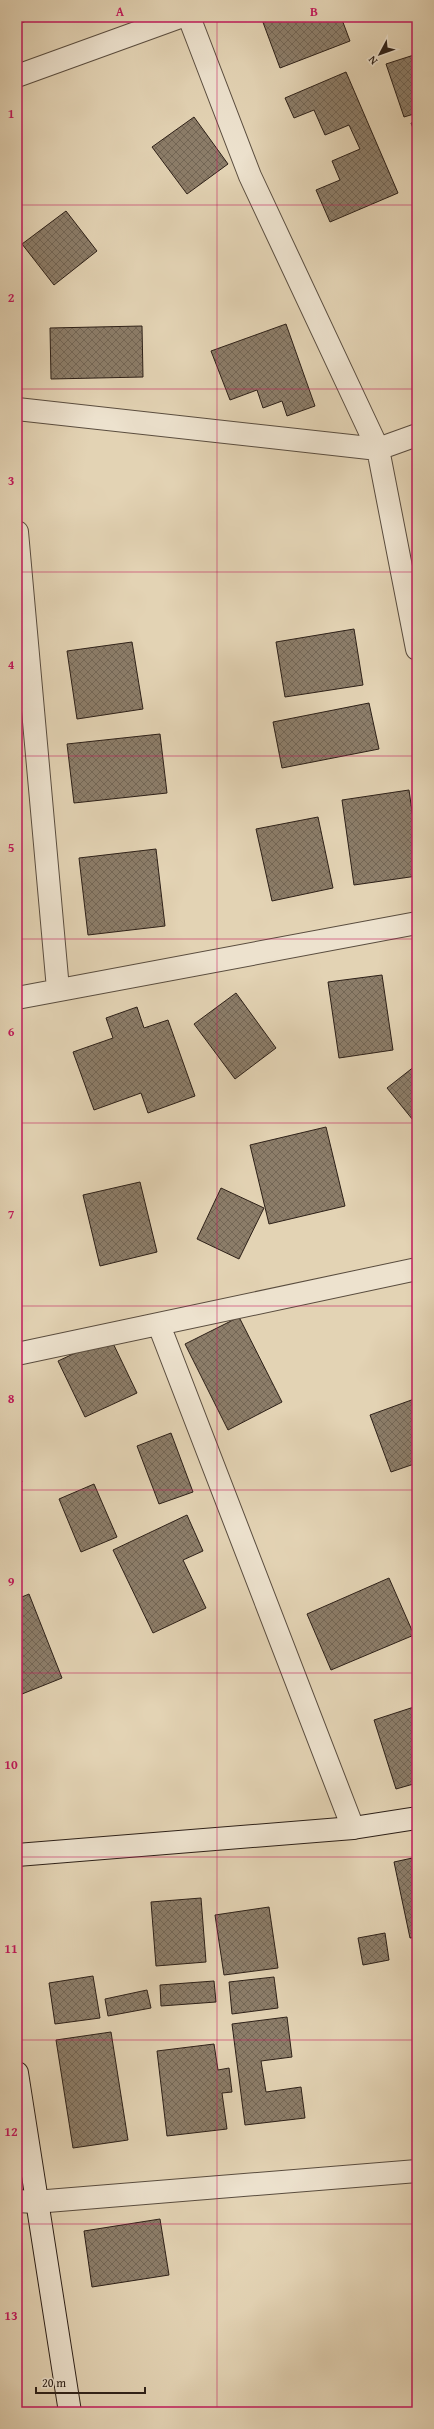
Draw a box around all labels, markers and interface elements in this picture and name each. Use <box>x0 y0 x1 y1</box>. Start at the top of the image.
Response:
text: A <box>116 2 125 21</box>
text: B <box>310 2 318 21</box>
north arrow <box>360 34 400 74</box>
text: N <box>364 52 381 69</box>
text: 1 <box>8 104 14 123</box>
text: 2 <box>8 288 15 307</box>
text: 3 <box>8 471 14 490</box>
text: 4 <box>8 655 15 674</box>
text: 5 <box>8 838 15 857</box>
text: 6 <box>8 1022 15 1041</box>
text: 7 <box>8 1205 15 1224</box>
text: 8 <box>8 1389 15 1408</box>
text: 9 <box>8 1572 15 1591</box>
text: 10 <box>4 1755 18 1774</box>
text: 11 <box>4 1939 18 1958</box>
text: 12 <box>4 2122 18 2141</box>
text: 13 <box>4 2306 18 2325</box>
scale bar <box>36 2369 145 2395</box>
text: 20 m <box>42 2374 66 2391</box>

